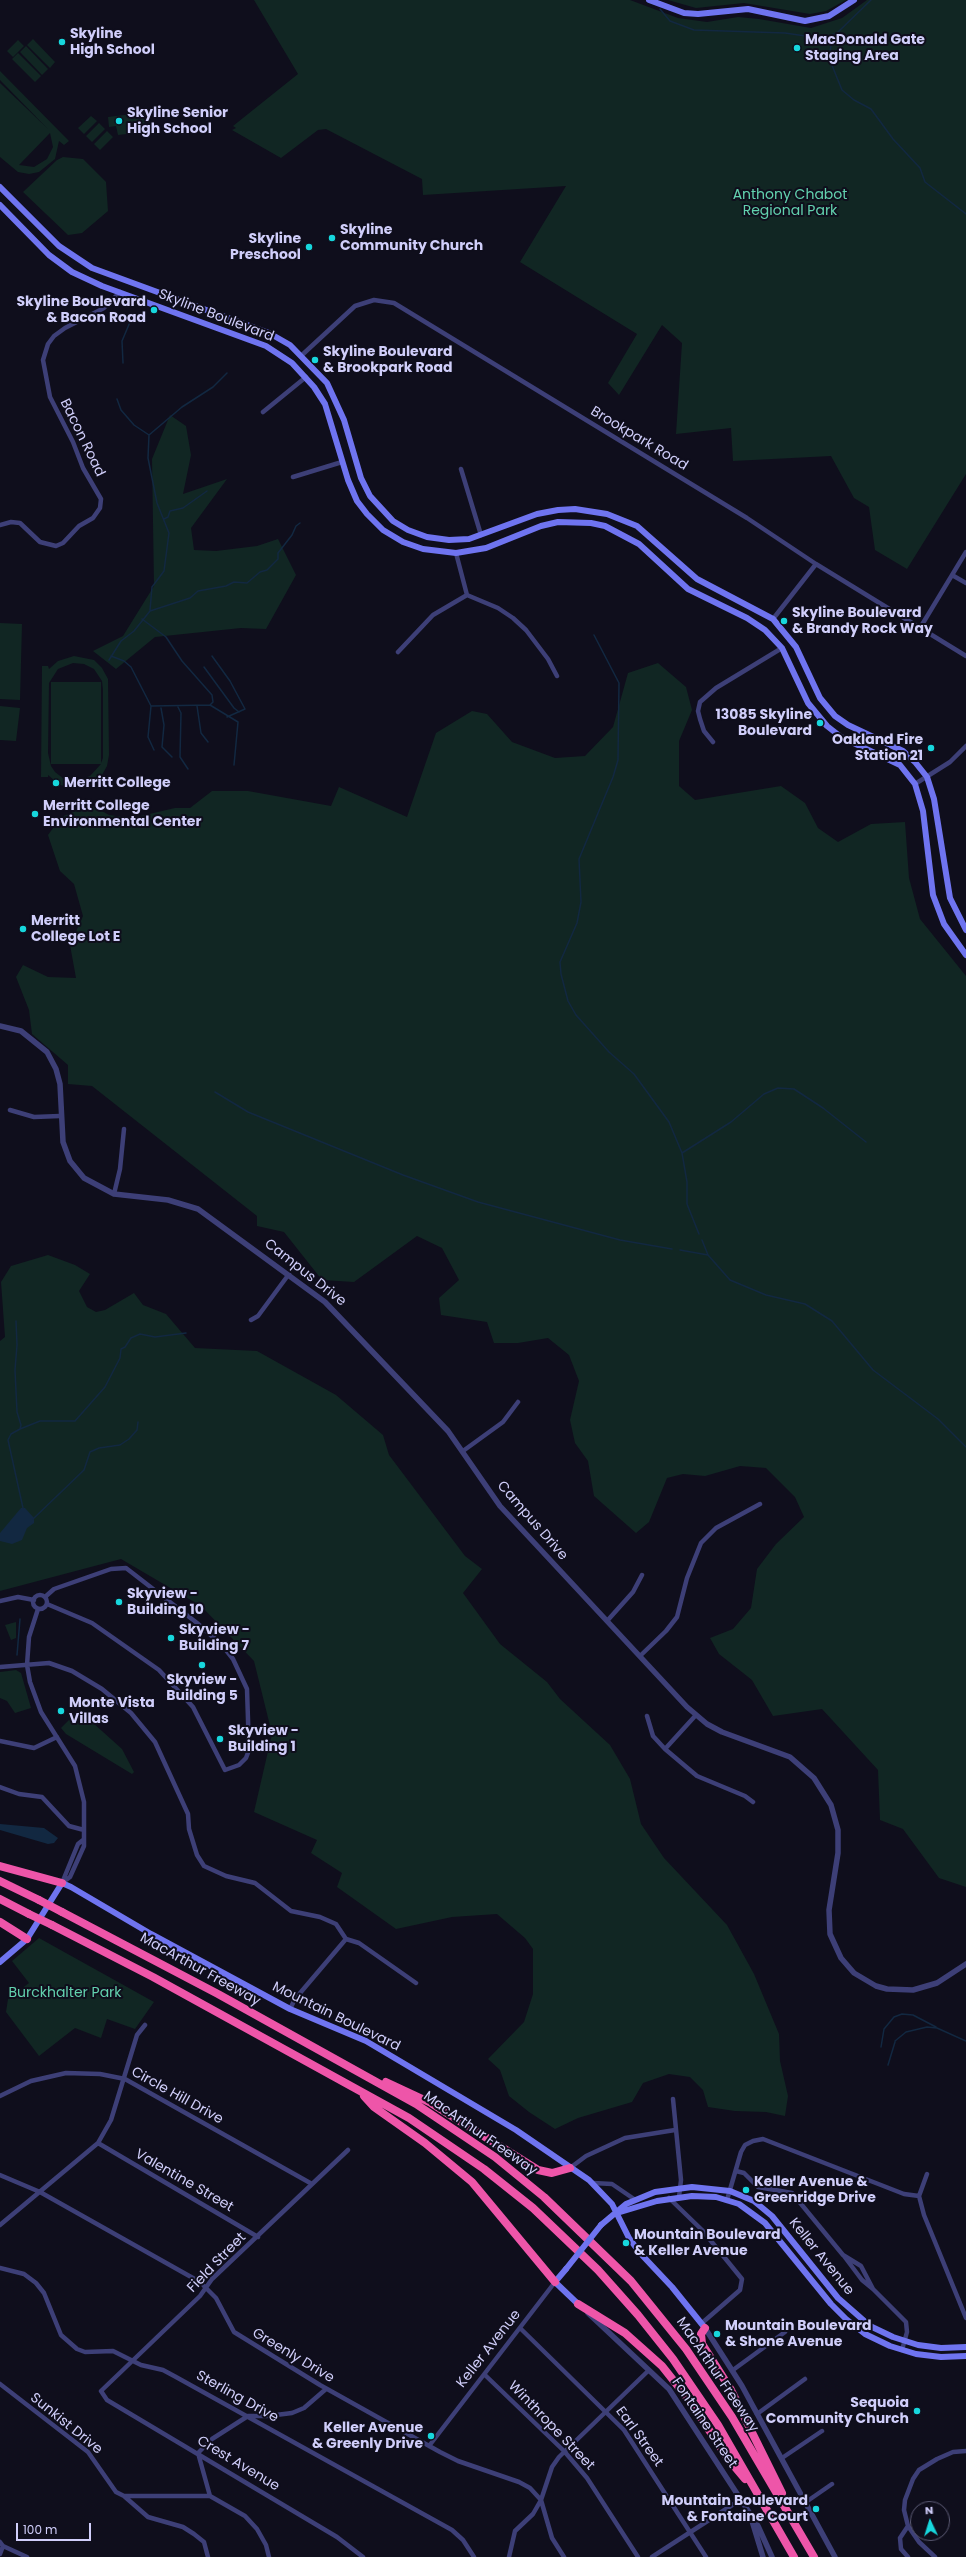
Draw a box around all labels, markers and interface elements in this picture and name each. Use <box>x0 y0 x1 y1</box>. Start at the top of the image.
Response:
place label: Skyline High School <box>70 26 155 58</box>
place label: MacDonald Gate Staging Area <box>805 32 925 64</box>
marker: Skyline High School <box>57 37 67 47</box>
marker: MacDonald Gate Staging Area <box>792 43 802 53</box>
place label: Skyline Senior High School <box>127 105 228 138</box>
marker: Skyline Senior High School <box>114 116 124 126</box>
park label: Anthony Chabot Regional Park <box>733 187 847 220</box>
place label: Skyline Community Church <box>340 222 483 254</box>
place label: Skyline Preschool <box>230 231 301 264</box>
marker: Skyline Community Church <box>327 233 337 243</box>
marker: Skyline Preschool <box>304 242 314 252</box>
street label: Skyline Boulevard <box>156 286 276 346</box>
place label: Skyline Boulevard & Bacon Road <box>17 294 146 326</box>
marker: Skyline Boulevard & Bacon Road <box>149 305 159 315</box>
place label: Skyline Boulevard & Brookpark Road <box>323 344 453 376</box>
marker: Skyline Boulevard & Brookpark Road <box>310 355 320 365</box>
street label: Bacon Road <box>56 396 108 480</box>
street label: Brookpark Road <box>587 403 691 475</box>
place label: Skyline Boulevard & Brandy Rock Way <box>792 605 933 638</box>
marker: Skyline Boulevard & Brandy Rock Way <box>779 616 789 626</box>
place label: 13085 Skyline Boulevard <box>716 707 812 740</box>
marker: 13085 Skyline Boulevard <box>815 718 825 728</box>
place label: Oakland Fire Station 21 <box>832 732 923 764</box>
marker: Oakland Fire Station 21 <box>926 743 936 753</box>
place label: Merritt College <box>64 775 171 791</box>
marker: Merritt College <box>51 778 61 788</box>
place label: Merritt College Environmental Center <box>43 798 201 830</box>
marker: Merritt College Environmental Center <box>30 809 40 819</box>
place label: Merritt College Lot E <box>31 913 120 946</box>
marker: Merritt College Lot E <box>18 924 28 934</box>
street label: Campus Drive <box>261 1236 349 1310</box>
street label: Campus Drive <box>493 1478 571 1564</box>
place label: Skyview - Building 10 <box>127 1586 204 1618</box>
marker: Skyview - Building 10 <box>114 1597 124 1607</box>
place label: Skyview - Building 7 <box>179 1622 250 1654</box>
marker: Skyview - Building 7 <box>166 1633 176 1643</box>
marker: Skyview - Building 5 <box>197 1660 207 1670</box>
place label: Skyview - Building 5 <box>166 1672 238 1704</box>
place label: Monte Vista Villas <box>69 1695 155 1728</box>
marker: Monte Vista Villas <box>56 1706 66 1716</box>
place label: Skyview - Building 1 <box>228 1723 299 1756</box>
marker: Skyview - Building 1 <box>215 1734 225 1744</box>
street label: MacArthur Freeway <box>137 1930 263 2010</box>
street label: Mountain Boulevard <box>269 1979 403 2055</box>
park label: Burckhalter Park <box>8 1985 122 2001</box>
street label: Circle Hill Drive <box>128 2064 226 2128</box>
street label: MacArthur Freeway <box>420 2088 540 2180</box>
street label: Valentine Street <box>132 2146 236 2216</box>
place label: Keller Avenue & Greenridge Drive <box>754 2174 876 2206</box>
marker: Keller Avenue & Greenridge Drive <box>741 2185 751 2195</box>
street label: Keller Avenue <box>785 2215 857 2299</box>
place label: Mountain Boulevard & Keller Avenue <box>634 2227 780 2260</box>
street label: Field Street <box>184 2230 250 2296</box>
marker: Mountain Boulevard & Keller Avenue <box>621 2238 631 2248</box>
street label: Keller Avenue <box>453 2307 525 2391</box>
street label: MacArthur Freeway <box>672 2314 762 2436</box>
place label: Mountain Boulevard & Shone Avenue <box>725 2318 871 2350</box>
street label: Greenly Drive <box>249 2325 337 2387</box>
marker: Mountain Boulevard & Shone Avenue <box>712 2329 722 2339</box>
street label: Sterling Drive <box>193 2368 281 2426</box>
street label: Fontaine Street <box>668 2375 740 2471</box>
street label: Winthrope Street <box>504 2378 598 2474</box>
street label: Sunkist Drive <box>27 2390 105 2458</box>
place label: Sequoia Community Church <box>766 2395 909 2428</box>
street label: Earl Street <box>612 2404 666 2470</box>
marker: Sequoia Community Church <box>912 2406 922 2416</box>
place label: Keller Avenue & Greenly Drive <box>312 2420 423 2452</box>
marker: Keller Avenue & Greenly Drive <box>426 2431 436 2441</box>
street label: Crest Avenue <box>194 2433 282 2495</box>
place label: Mountain Boulevard & Fontaine Court <box>662 2493 808 2526</box>
north arrow <box>910 2501 950 2541</box>
text: N <box>925 2502 934 2518</box>
marker: Mountain Boulevard & Fontaine Court <box>811 2504 821 2514</box>
scale bar <box>18 2515 93 2541</box>
text: 100 m <box>23 2521 57 2538</box>

